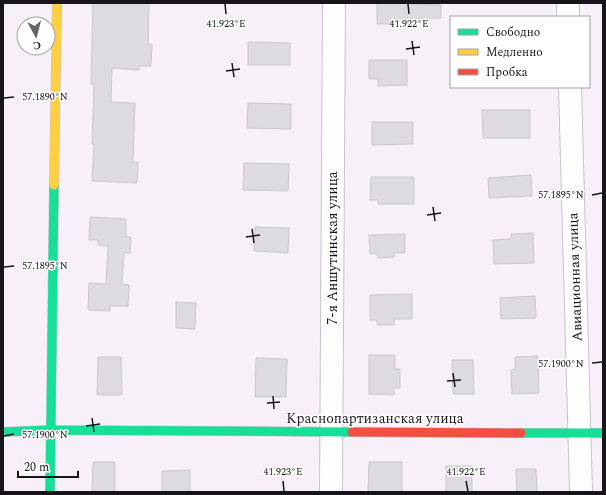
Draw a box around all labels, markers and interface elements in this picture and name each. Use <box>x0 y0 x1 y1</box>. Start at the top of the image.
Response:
north arrow <box>16 16 56 56</box>
text: 41.923°E <box>206 16 246 32</box>
text: 41.922°E <box>389 16 429 32</box>
legend <box>450 16 590 88</box>
text: Свободно <box>486 23 540 42</box>
text: С <box>32 37 42 54</box>
text: Медленно <box>486 43 543 62</box>
text: Пробка <box>486 63 528 82</box>
text: 57.1890°N <box>22 89 68 105</box>
street label: 7-я Аншутинская улица <box>322 171 343 325</box>
text: 57.1895°N <box>538 187 584 203</box>
street label: Авиационная улица <box>562 212 588 342</box>
text: 57.1895°N <box>22 258 68 274</box>
text: 57.1900°N <box>538 356 584 372</box>
street label: Краснопартизанская улица <box>286 408 464 429</box>
text: 57.1900°N <box>22 427 68 443</box>
scale bar <box>18 453 78 479</box>
text: 20 m <box>24 458 49 477</box>
text: 41.923°E <box>263 464 303 480</box>
text: 41.922°E <box>446 464 486 480</box>

